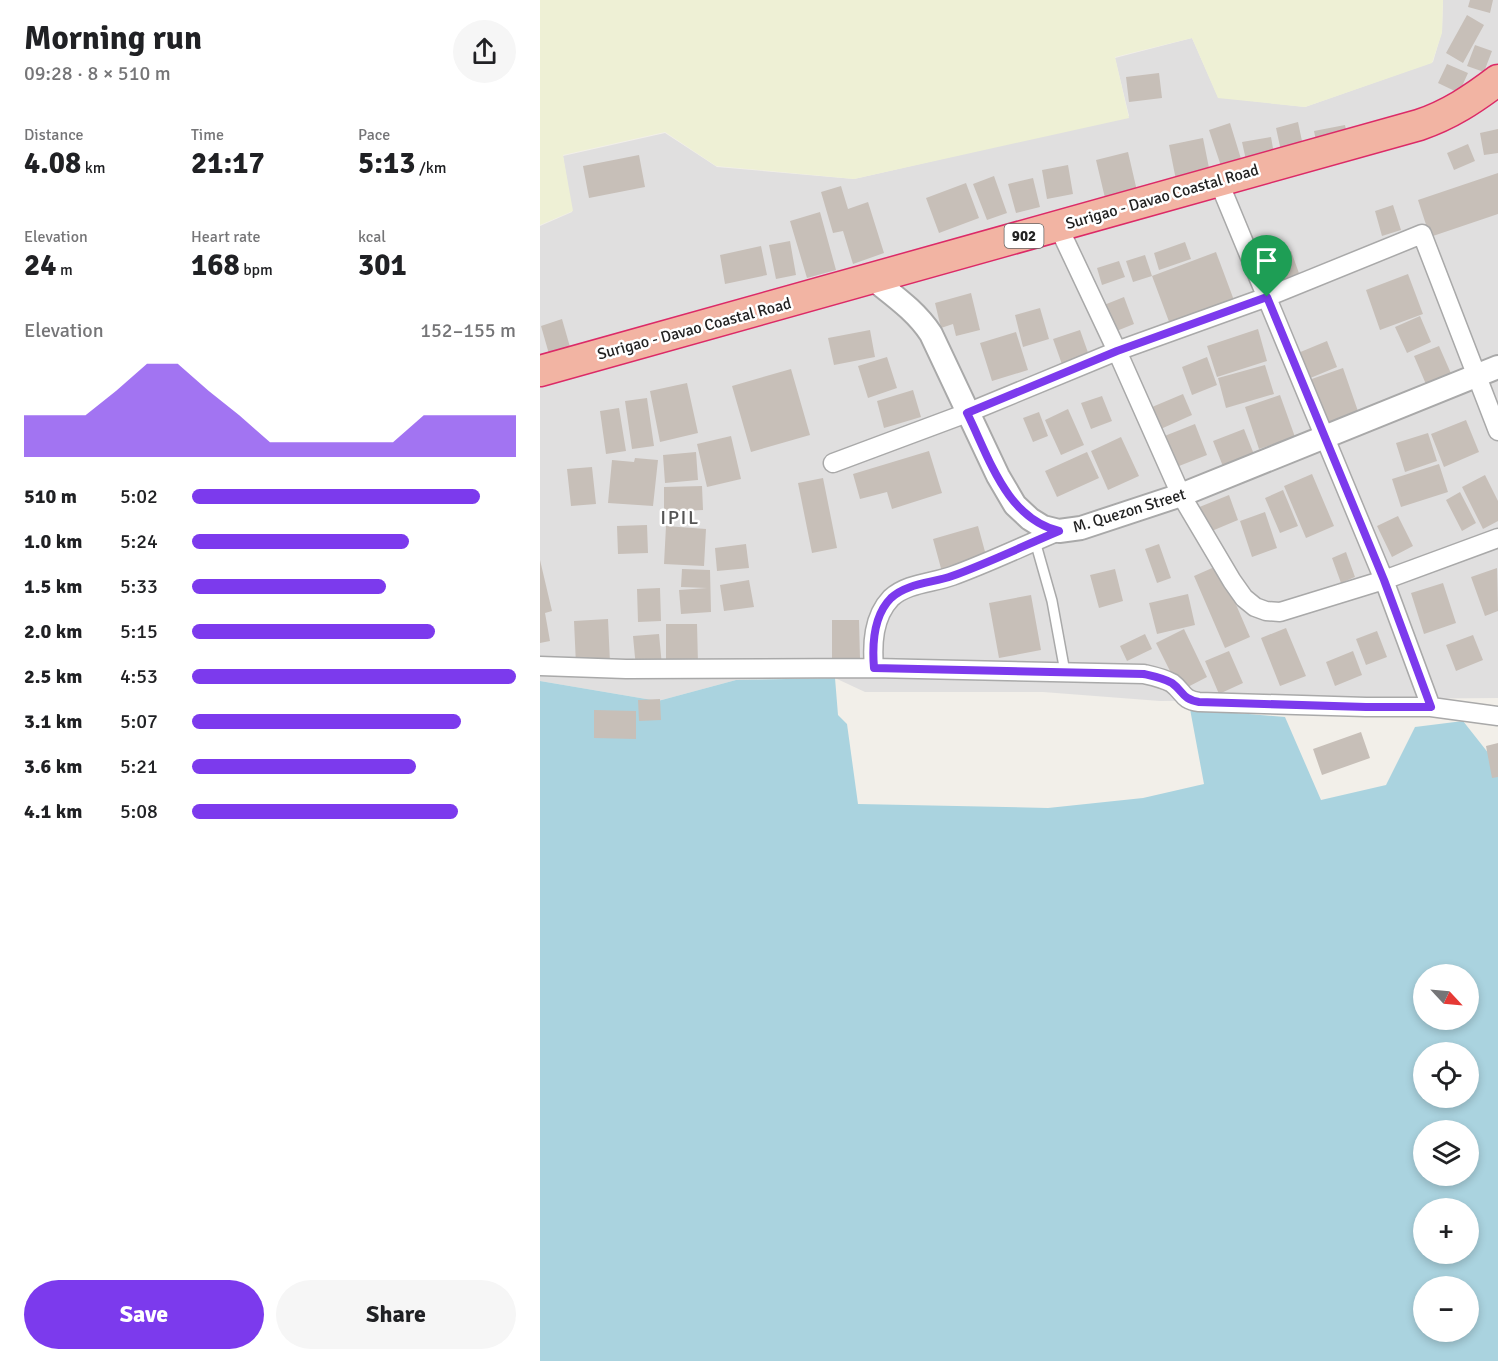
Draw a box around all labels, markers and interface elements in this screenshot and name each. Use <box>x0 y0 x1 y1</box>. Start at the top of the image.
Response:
text: Morning run <box>24 18 202 59</box>
button: share <box>453 20 516 83</box>
text: 09:28 · 8 × 510 m <box>24 61 171 86</box>
text: Distance <box>24 125 84 145</box>
text: Time <box>191 125 224 145</box>
text: Pace <box>358 125 390 145</box>
text: 4.08 <box>24 145 81 182</box>
text: 21:17 <box>191 145 265 182</box>
text: 5:13 <box>358 145 415 182</box>
text: km <box>81 158 106 178</box>
text: /km <box>415 158 447 178</box>
street label: Surigao - Davao Coastal Road <box>1063 160 1261 234</box>
road number: 902 <box>1004 224 1044 248</box>
text: Elevation <box>24 227 88 247</box>
text: Heart rate <box>191 227 260 247</box>
text: kcal <box>358 227 386 247</box>
pin <box>1241 235 1292 297</box>
icon: arrive <box>1250 244 1283 277</box>
text: 24 <box>24 247 56 284</box>
text: 168 <box>191 247 240 284</box>
text: 301 <box>358 247 407 284</box>
text: m <box>56 260 73 280</box>
text: bpm <box>240 260 273 280</box>
street label: Surigao - Davao Coastal Road <box>595 293 793 365</box>
text: Elevation <box>24 318 104 343</box>
text: 152–155 m <box>420 318 516 343</box>
text: 510 m <box>24 484 77 509</box>
text: 5:02 <box>120 484 158 509</box>
street label: M. Quezon Street <box>1070 484 1189 538</box>
district label: IPIL <box>660 505 700 530</box>
text: 1.0 km <box>24 529 82 554</box>
text: 5:24 <box>120 529 158 554</box>
text: 1.5 km <box>24 574 82 599</box>
text: 5:33 <box>120 574 158 599</box>
text: 2.0 km <box>24 619 82 644</box>
text: 5:15 <box>120 619 158 644</box>
text: 2.5 km <box>24 664 82 689</box>
text: 4:53 <box>120 664 158 689</box>
text: 3.1 km <box>24 709 82 734</box>
text: 5:07 <box>120 709 158 734</box>
text: 3.6 km <box>24 754 82 779</box>
text: 5:21 <box>120 754 158 779</box>
text: 4.1 km <box>24 799 82 824</box>
text: 5:08 <box>120 799 158 824</box>
north arrow <box>1413 964 1479 1030</box>
map controls <box>1413 964 1479 1342</box>
button: locate <box>1413 1042 1479 1108</box>
button: layers <box>1413 1120 1479 1186</box>
button: + <box>1413 1198 1479 1264</box>
button: − <box>1413 1276 1479 1342</box>
button: Save <box>24 1280 264 1349</box>
button: Share <box>276 1280 516 1349</box>

